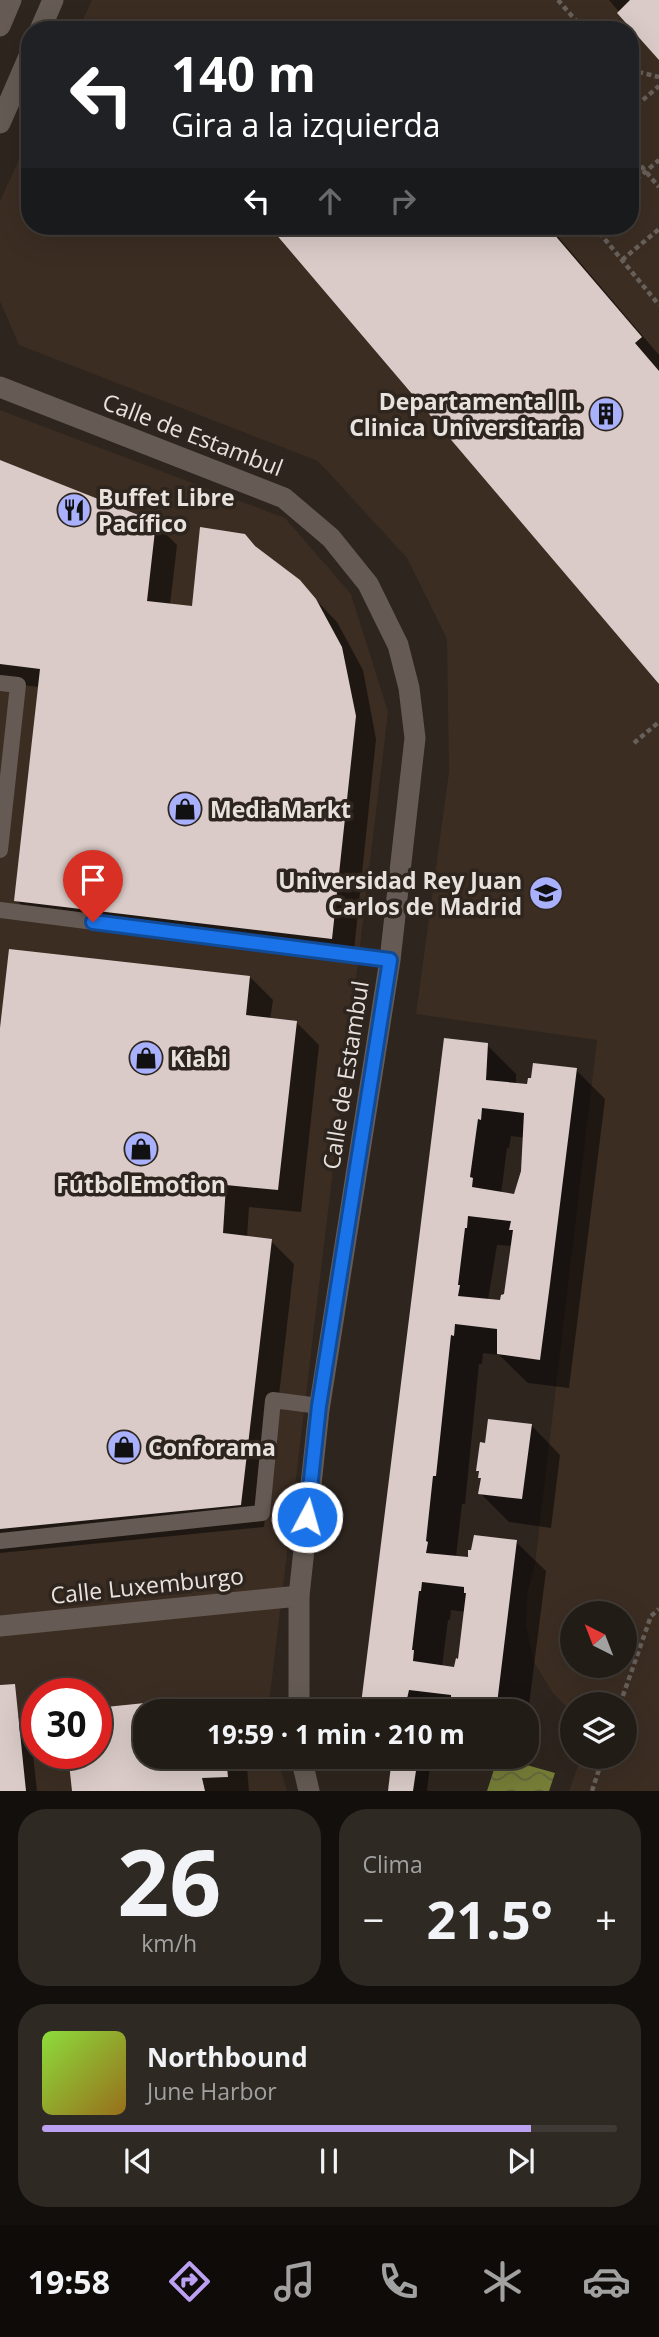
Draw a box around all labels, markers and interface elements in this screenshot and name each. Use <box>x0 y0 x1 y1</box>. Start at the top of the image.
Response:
text: 140 m <box>171 40 316 106</box>
icon: left <box>56 49 147 140</box>
text: Gira a la izquierda <box>171 103 441 146</box>
icon: left <box>238 182 276 220</box>
icon: ahead <box>311 182 349 220</box>
icon: right <box>384 182 422 220</box>
street label: Calle de Estambul <box>98 385 288 483</box>
place label: Departamental II. Clinica Universitaria <box>349 385 582 443</box>
building icon: Departamental II. Clinica Universitaria <box>587 395 625 433</box>
place label: Buffet Libre Pacífico <box>98 481 235 539</box>
restaurant icon: Buffet Libre Pacífico <box>55 491 93 529</box>
shop icon: MediaMarkt <box>166 790 204 828</box>
place label: MediaMarkt <box>210 793 351 825</box>
pin <box>63 850 123 922</box>
icon: arrive <box>74 861 112 899</box>
place label: Universidad Rey Juan Carlos de Madrid <box>278 864 522 922</box>
school or university icon: Universidad Rey Juan Carlos de Madrid <box>527 874 565 912</box>
street label: Calle de Estambul <box>314 978 376 1172</box>
shop icon: Kiabi <box>127 1039 165 1077</box>
place label: Kiabi <box>170 1042 228 1074</box>
shop icon: FútbolEmotion <box>122 1130 160 1168</box>
place label: FútbolEmotion <box>56 1168 226 1200</box>
shop icon: Conforama <box>105 1428 143 1466</box>
place label: Conforama <box>148 1431 276 1463</box>
position arrow <box>270 1480 344 1554</box>
street label: Calle Luxemburgo <box>49 1559 245 1611</box>
north arrow <box>560 1601 637 1678</box>
map controls <box>560 1601 637 1769</box>
speed limit sign: 30 <box>21 1678 112 1769</box>
button: layers <box>560 1692 637 1769</box>
text: 19:59 · 1 min · 210 m <box>207 1716 465 1752</box>
text: 26 <box>117 1819 221 1943</box>
text: Clima <box>363 1848 423 1880</box>
text: 21.5° <box>427 1883 553 1954</box>
text: − <box>363 1893 384 1945</box>
text: + <box>595 1893 617 1945</box>
text: km/h <box>141 1927 197 1959</box>
text: Northbound <box>147 2039 308 2075</box>
text: June Harbor <box>147 2075 277 2107</box>
icon: previous <box>119 2142 157 2180</box>
icon: pause <box>310 2142 348 2180</box>
icon: next <box>502 2142 540 2180</box>
icon: directions <box>165 2257 214 2306</box>
icon: music <box>270 2257 319 2306</box>
icon: phone <box>374 2257 423 2306</box>
icon: climate <box>478 2257 527 2306</box>
icon: car <box>582 2257 631 2306</box>
text: 19:58 <box>28 2260 110 2303</box>

